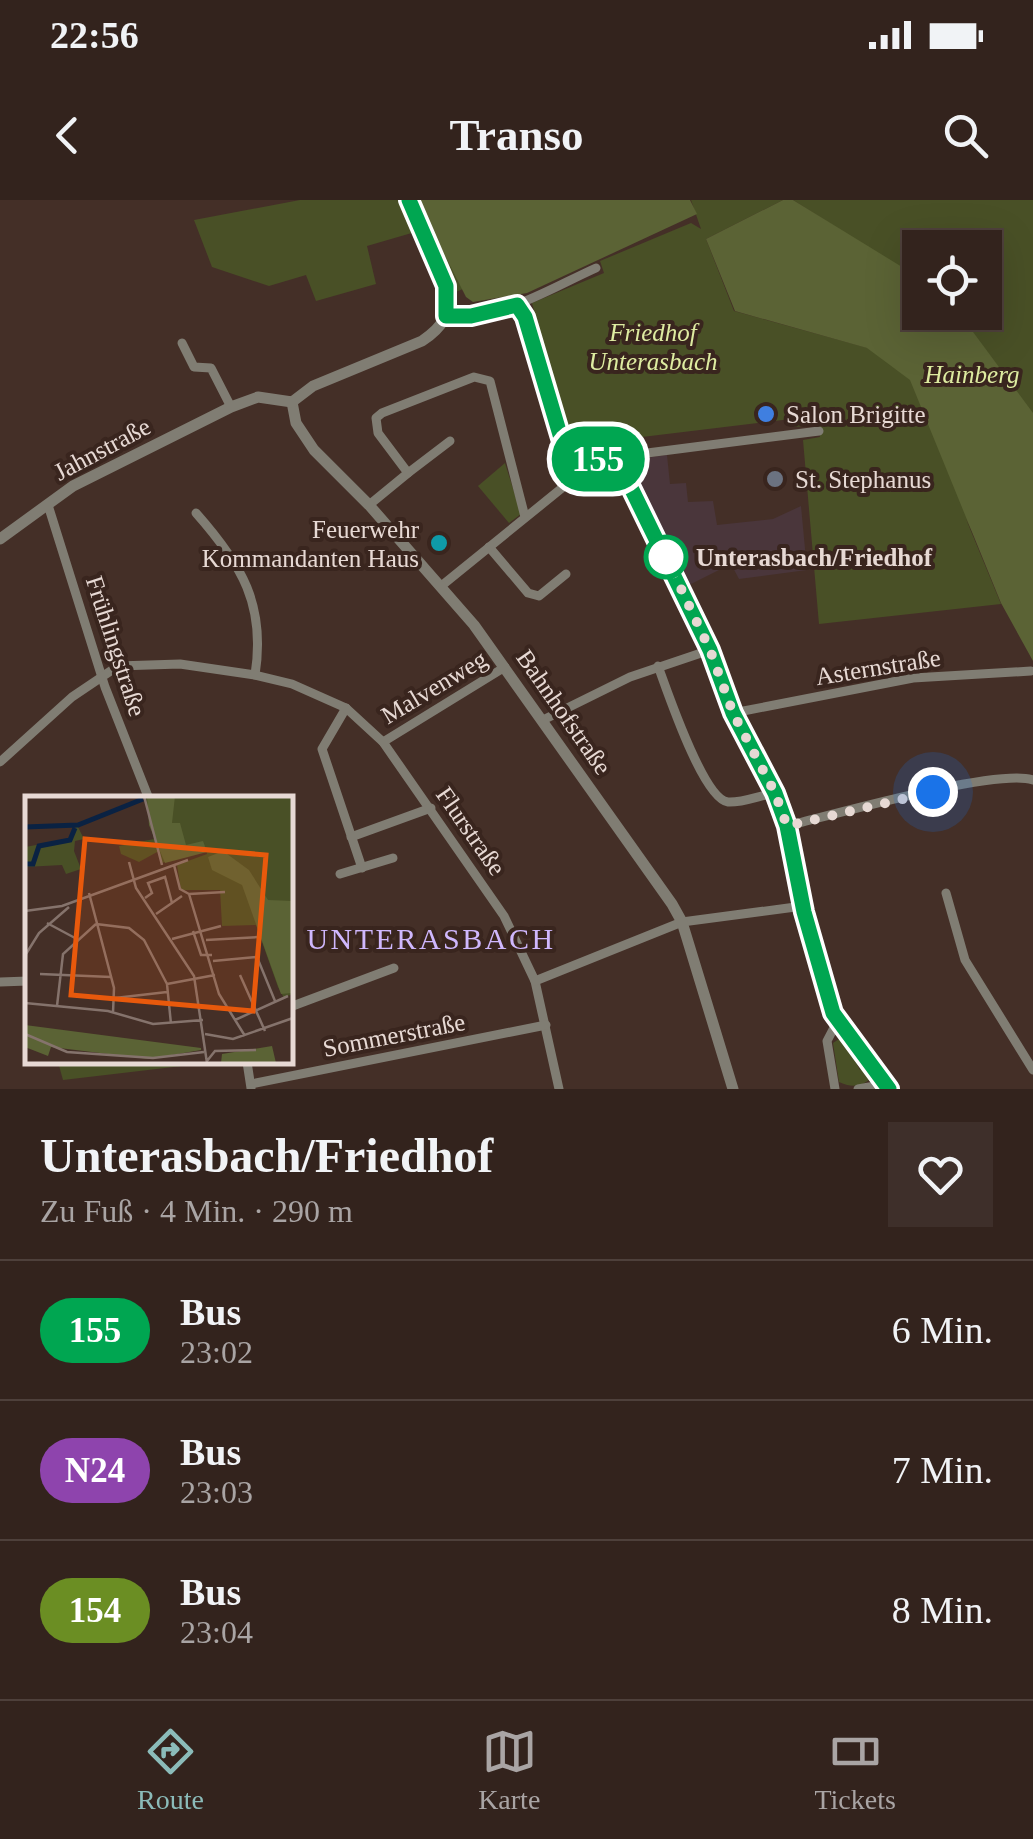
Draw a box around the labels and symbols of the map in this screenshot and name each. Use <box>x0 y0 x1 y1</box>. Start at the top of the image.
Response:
park label: Friedhof Unterasbach <box>588 319 718 375</box>
park label: Hainberg <box>924 361 1019 388</box>
place label: Salon Brigitte <box>786 401 926 428</box>
marker: Salon Brigitte <box>755 403 777 425</box>
street label: Jahnstraße <box>49 412 155 486</box>
line badge: 155 <box>540 426 656 492</box>
place label: St. Stephanus <box>795 466 931 493</box>
marker: St. Stephanus <box>764 468 786 490</box>
place label: Feuerwehr Kommandanten Haus <box>202 516 420 572</box>
marker: Feuerwehr Kommandanten Haus <box>428 532 450 554</box>
marker: Unterasbach/Friedhof <box>645 536 687 578</box>
place label: Unterasbach/Friedhof <box>696 544 933 571</box>
street label: Frühlingstraße <box>81 572 151 720</box>
street label: Asternstraße <box>813 644 943 690</box>
street label: Malvenweg <box>376 645 492 729</box>
street label: Bahnhofstraße <box>511 645 617 779</box>
your location <box>908 767 958 817</box>
street label: Flurstraße <box>431 782 511 880</box>
inset map <box>25 796 292 1064</box>
district label: UNTERASBACH <box>306 922 556 955</box>
street label: Sommerstraße <box>321 1008 467 1062</box>

